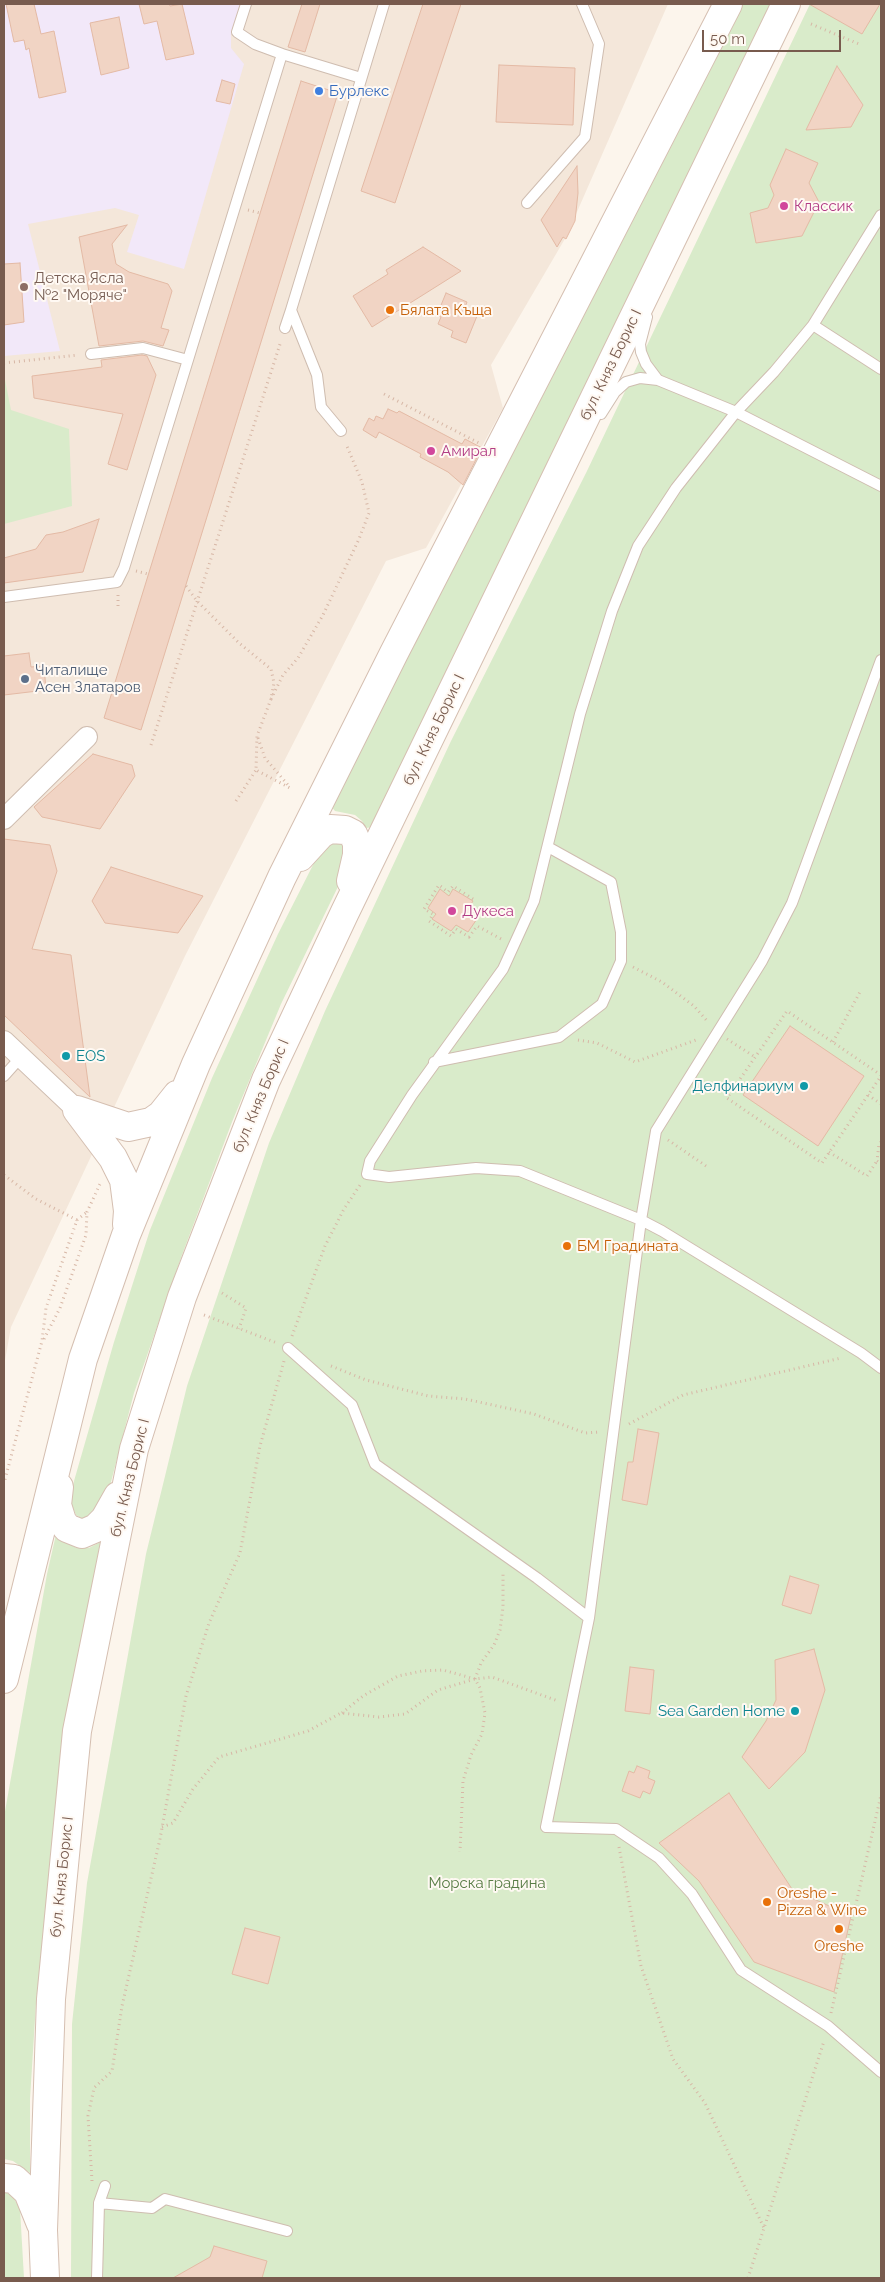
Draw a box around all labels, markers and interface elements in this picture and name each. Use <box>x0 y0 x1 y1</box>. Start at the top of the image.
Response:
scale bar <box>705 20 844 52</box>
text: 50 m <box>710 30 745 48</box>
place label: Бурлекс <box>329 82 389 100</box>
marker: Бурлекс <box>313 85 325 97</box>
place label: Классик <box>794 197 853 215</box>
marker: Классик <box>778 200 790 212</box>
place label: Детска Ясла №2 "Моряче" <box>34 269 127 304</box>
marker: Детска Ясла №2 "Моряче" <box>18 281 30 293</box>
place label: Бялата Къща <box>400 301 492 319</box>
marker: Бялата Къща <box>384 304 396 316</box>
street label: бул. Княз Борис I <box>576 306 646 424</box>
place label: Амирал <box>441 442 497 460</box>
marker: Амирал <box>425 445 437 457</box>
place label: Читалище Асен Златаров <box>35 661 141 696</box>
street label: бул. Княз Борис I <box>399 671 469 789</box>
marker: Читалище Асен Златаров <box>19 673 31 685</box>
place label: Дукеса <box>462 902 514 920</box>
marker: Дукеса <box>446 905 458 917</box>
street label: бул. Княз Борис I <box>229 1037 293 1155</box>
place label: EOS <box>76 1047 105 1065</box>
marker: EOS <box>60 1050 72 1062</box>
place label: Делфинариум <box>692 1077 794 1095</box>
marker: Делфинариум <box>798 1080 810 1092</box>
place label: БМ Градината <box>577 1237 679 1255</box>
marker: БМ Градината <box>561 1240 573 1252</box>
street label: бул. Княз Борис I <box>107 1417 153 1539</box>
place label: Sea Garden Home <box>658 1702 785 1720</box>
marker: Sea Garden Home <box>789 1705 801 1717</box>
street label: бул. Княз Борис I <box>47 1816 77 1938</box>
park label: Морска градина <box>428 1874 546 1892</box>
place label: Oreshe - Pizza & Wine <box>777 1884 867 1919</box>
marker: Oreshe - Pizza & Wine <box>761 1896 773 1908</box>
marker: Oreshe <box>833 1923 845 1935</box>
place label: Oreshe <box>814 1937 864 1955</box>

